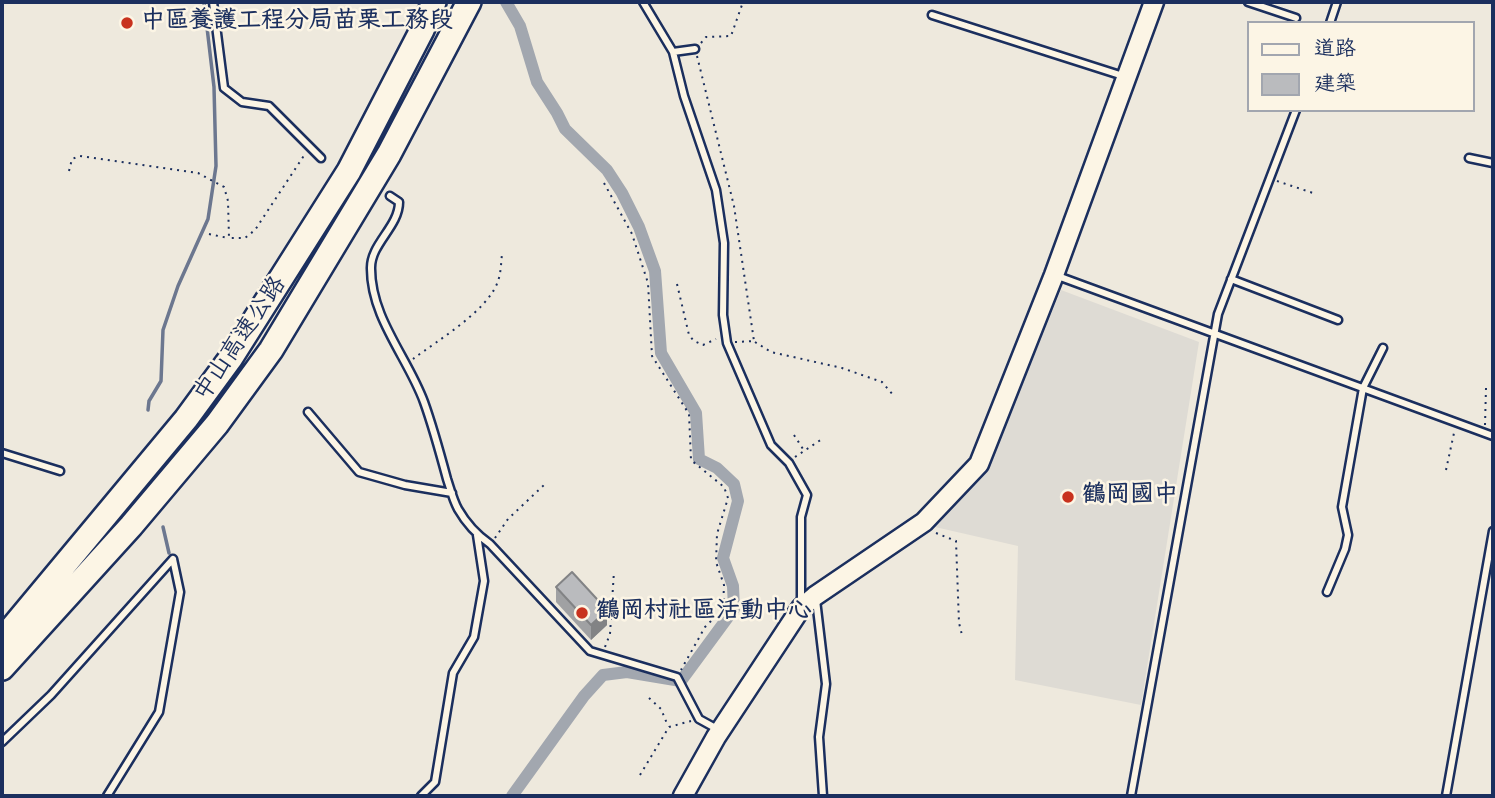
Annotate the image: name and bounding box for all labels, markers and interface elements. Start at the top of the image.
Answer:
place label: 中區養護工程分局苗栗工務段 [141,9,453,37]
marker: 中區養護工程分局苗栗工務段 [119,15,135,31]
legend [1246,21,1474,112]
text: 道路 [1314,33,1356,66]
text: 建築 [1314,68,1356,101]
street label: 中山高速公路 [190,272,294,408]
place label: 鶴岡國中 [1082,483,1178,511]
marker: 鶴岡國中 [1060,489,1076,505]
place label: 鶴岡村社區活動中心 [596,599,812,627]
marker: 鶴岡村社區活動中心 [574,605,590,621]

